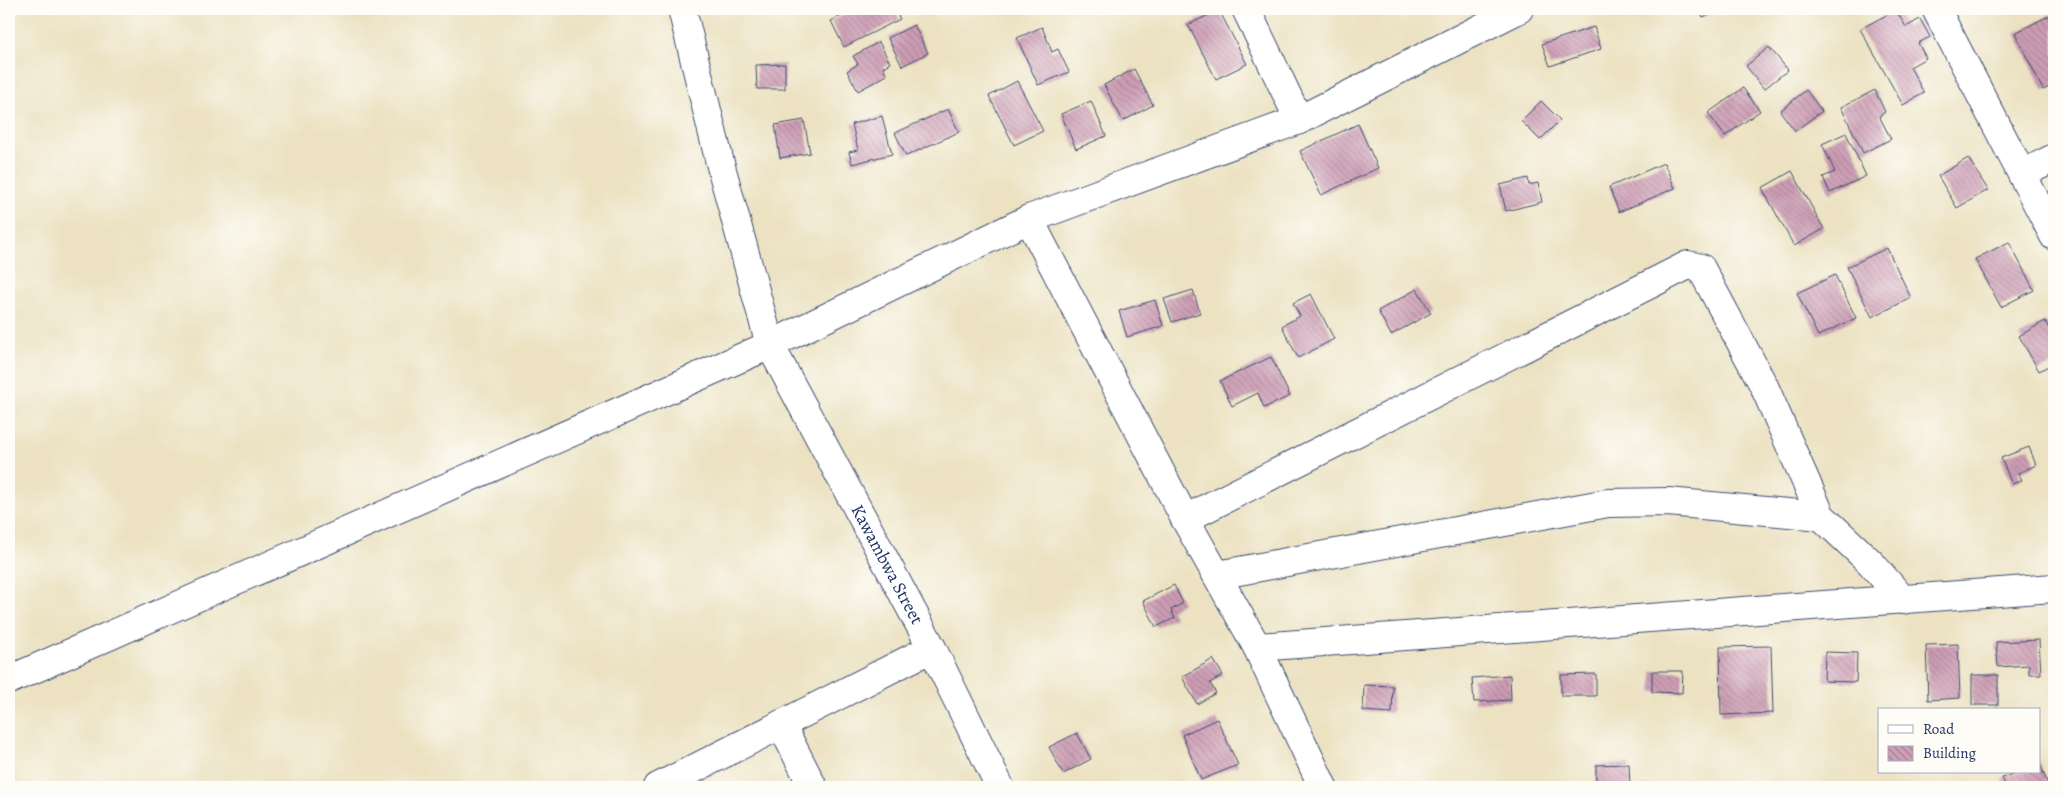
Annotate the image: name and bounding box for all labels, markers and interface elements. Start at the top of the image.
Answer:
street label: Kawambwa Street [845,500,929,628]
legend [1878,708,2040,774]
text: Road [1923,719,1955,739]
text: Building [1923,743,1976,763]

